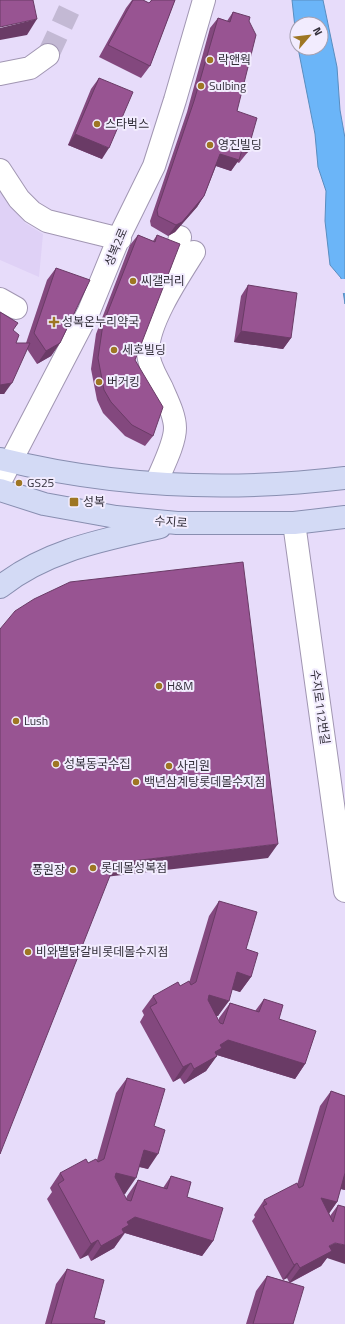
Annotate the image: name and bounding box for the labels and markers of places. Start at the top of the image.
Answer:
place label: 락앤웍 [218,50,251,69]
marker: 락앤웍 [205,55,215,65]
place label: Sulbing [209,76,246,95]
marker: Sulbing [196,81,206,91]
place label: 스타벅스 [105,114,149,133]
marker: 스타벅스 [92,119,102,129]
place label: 영진빌딩 [218,135,262,154]
marker: 영진빌딩 [205,140,215,150]
place label: 씨갤러리 [141,271,185,290]
marker: 씨갤러리 [128,276,138,286]
place label: 성복온누리약국 [62,312,139,331]
marker: 성복온누리약국 [49,317,59,327]
place label: 세호빌딩 [122,340,166,359]
marker: 세호빌딩 [109,345,119,355]
place label: 버거킹 [107,372,140,391]
marker: 버거킹 [94,377,104,387]
place label: GS25 [27,473,55,492]
marker: GS25 [14,478,24,488]
place label: 성복 [83,492,105,511]
marker: 성복 [68,496,80,508]
place label: H&M [167,676,193,695]
marker: H&M [154,681,164,691]
place label: Lush [24,711,48,730]
marker: Lush [11,716,21,726]
place label: 성복동국수집 [64,754,130,773]
place label: 사리원 [177,756,210,775]
marker: 성복동국수집 [51,759,61,769]
marker: 사리원 [164,761,174,771]
place label: 백년삼계탕롯데몰수지점 [144,772,265,791]
marker: 백년삼계탕롯데몰수지점 [131,777,141,787]
place label: 롯데몰성복점 [101,858,167,877]
place label: 풍원장 [32,860,65,879]
marker: 롯데몰성복점 [88,863,98,873]
marker: 풍원장 [68,865,78,875]
place label: 비와별닭갈비롯데몰수지점 [36,942,168,961]
marker: 비와별닭갈비롯데몰수지점 [23,947,33,957]

